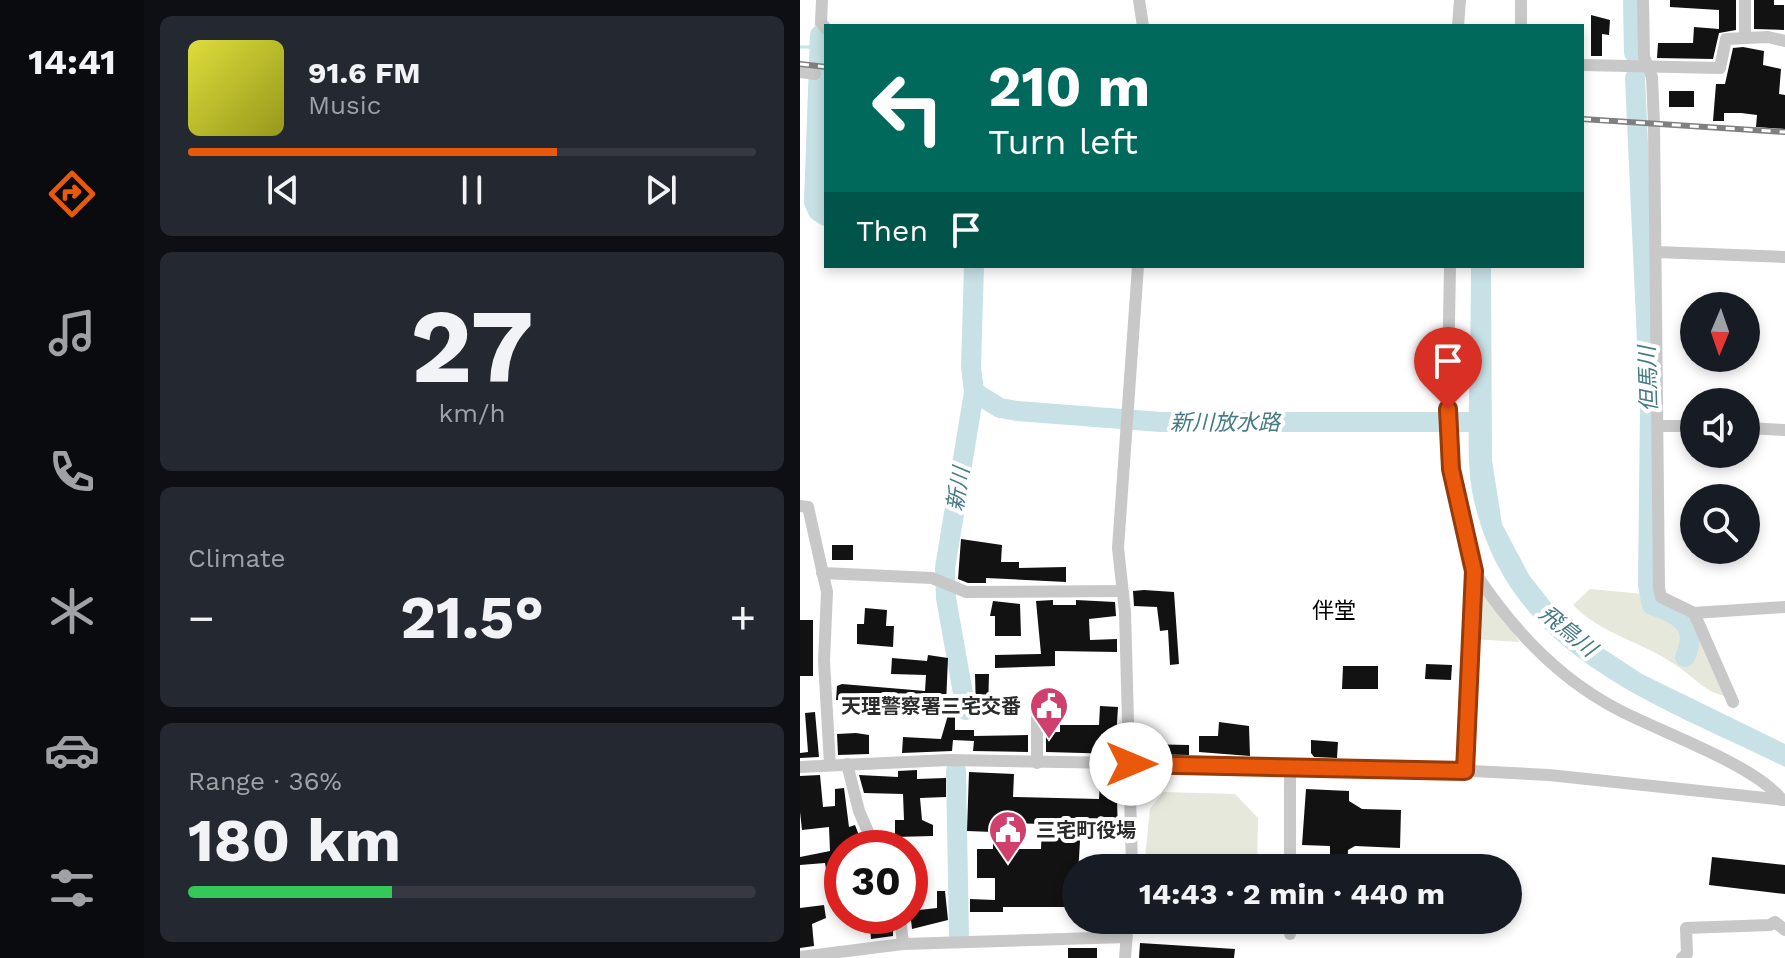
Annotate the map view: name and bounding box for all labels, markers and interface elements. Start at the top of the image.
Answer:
text: 14:41 [28,41,116,83]
text: 210 m [988,54,1150,120]
text: 91.6 FM [308,55,421,90]
icon: left [856,56,960,160]
text: Music [308,90,381,120]
text: Turn left [988,121,1138,163]
icon: directions [44,166,100,222]
icon: previous [261,168,305,212]
icon: pause [450,168,494,212]
icon: next [639,168,683,212]
icon: arrive [944,208,988,252]
text: Then [856,213,928,248]
text: 27 [410,285,534,407]
north arrow [1680,292,1760,372]
map controls [1680,292,1760,564]
icon: music [44,305,100,361]
pin [1414,327,1482,409]
icon: arrive [1426,339,1470,383]
water label: 但馬川 [1634,344,1662,412]
button: sound [1680,388,1760,468]
text: km/h [439,398,505,428]
water label: 新川放水路 [1170,410,1282,435]
icon: phone [44,444,100,500]
water label: 新川 [942,463,974,513]
button: search [1680,484,1760,564]
text: Climate [188,543,286,573]
text: 21.5° [400,582,544,653]
icon: climate [44,583,100,639]
text: − [188,592,215,644]
text: + [729,592,756,644]
district label: 伴堂 [1312,598,1356,623]
water label: 飛鳥川 [1534,601,1603,663]
public building icon: 天理警察署三宅交番 [1028,685,1070,740]
place label: 天理警察署三宅交番 [841,694,1021,718]
icon: car [44,722,100,778]
position arrow [1089,722,1173,806]
text: Range · 36% [188,766,342,796]
text: 180 km [188,805,401,876]
public building icon: 三宅町役場 [987,809,1029,864]
place label: 三宅町役場 [1036,818,1136,842]
speed limit sign: 30 [824,830,928,934]
icon: filters [44,860,100,916]
text: 14:43 · 2 min · 440 m [1139,876,1445,911]

